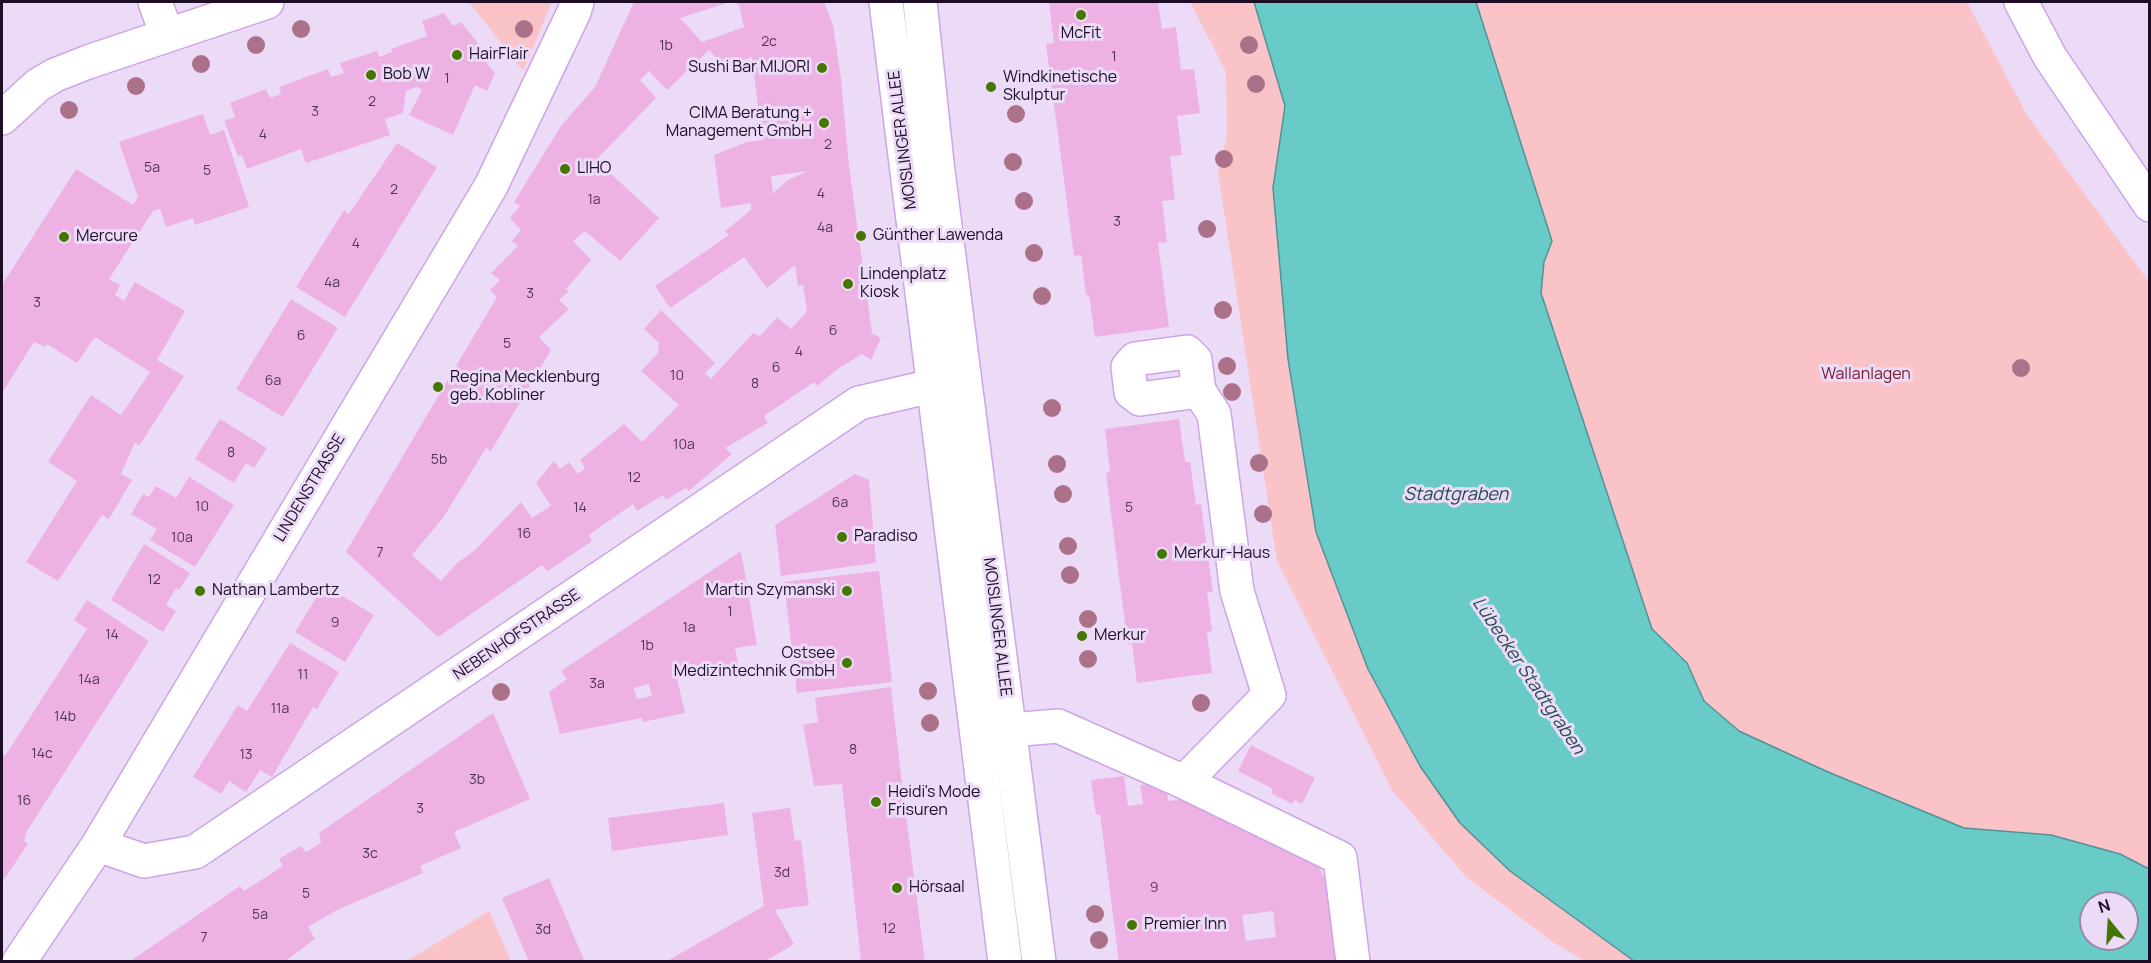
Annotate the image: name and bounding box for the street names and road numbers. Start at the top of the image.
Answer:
street label: MOISLINGER ALLEE [885,69,921,211]
street label: LINDENSTRASSE [270,431,350,545]
street label: MOISLINGER ALLEE [979,556,1015,698]
street label: NEBENHOFSTRASSE [450,585,584,685]

